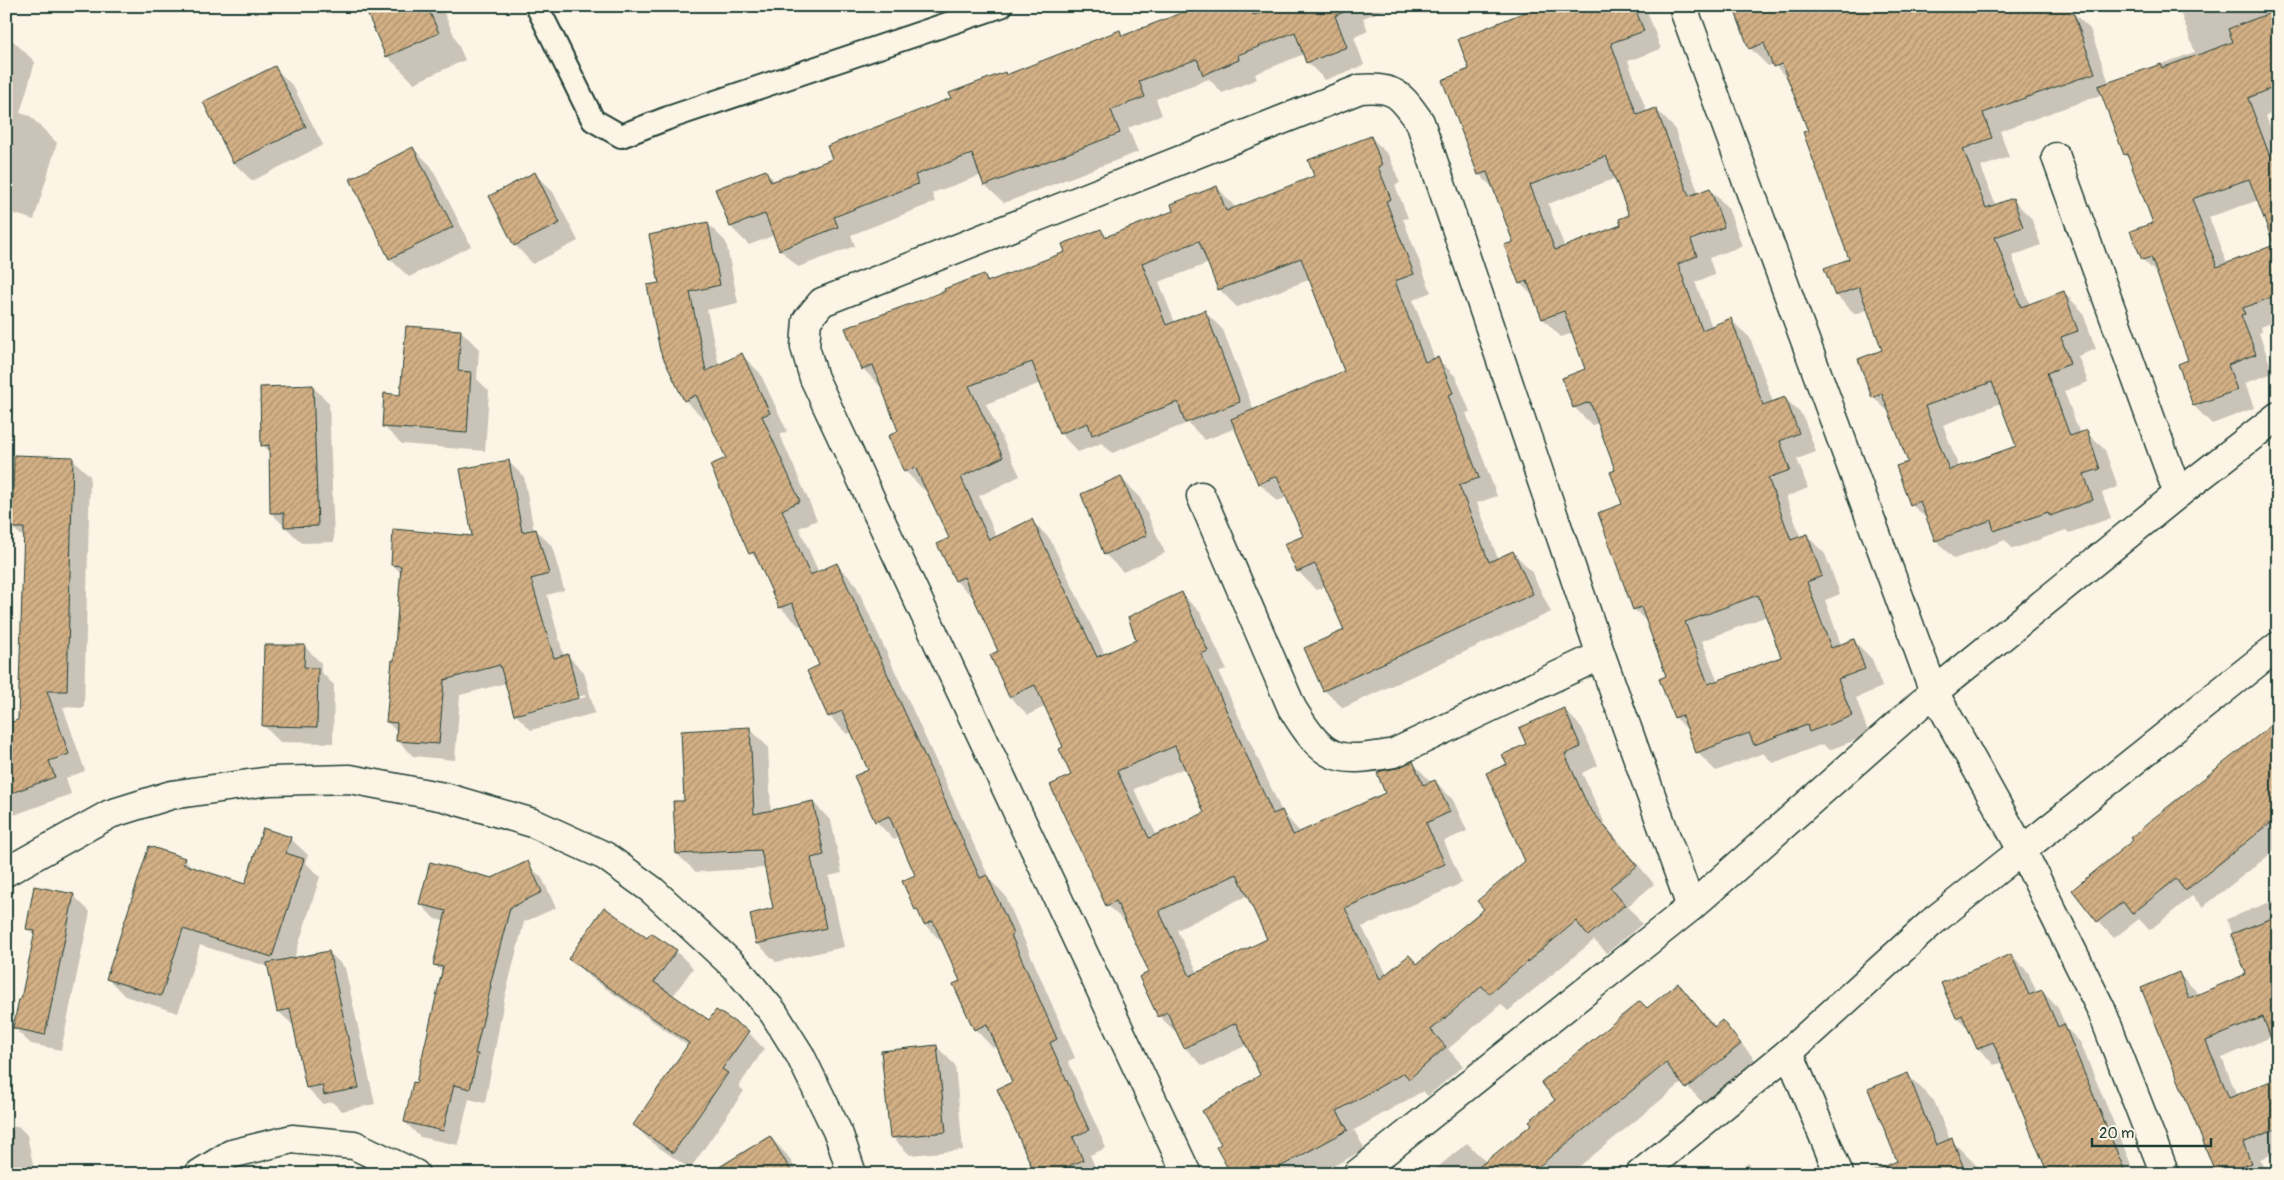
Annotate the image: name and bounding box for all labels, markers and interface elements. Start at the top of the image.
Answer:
scale bar [2092,1115,2210,1147]
text: 20 m [2099,1124,2134,1143]

